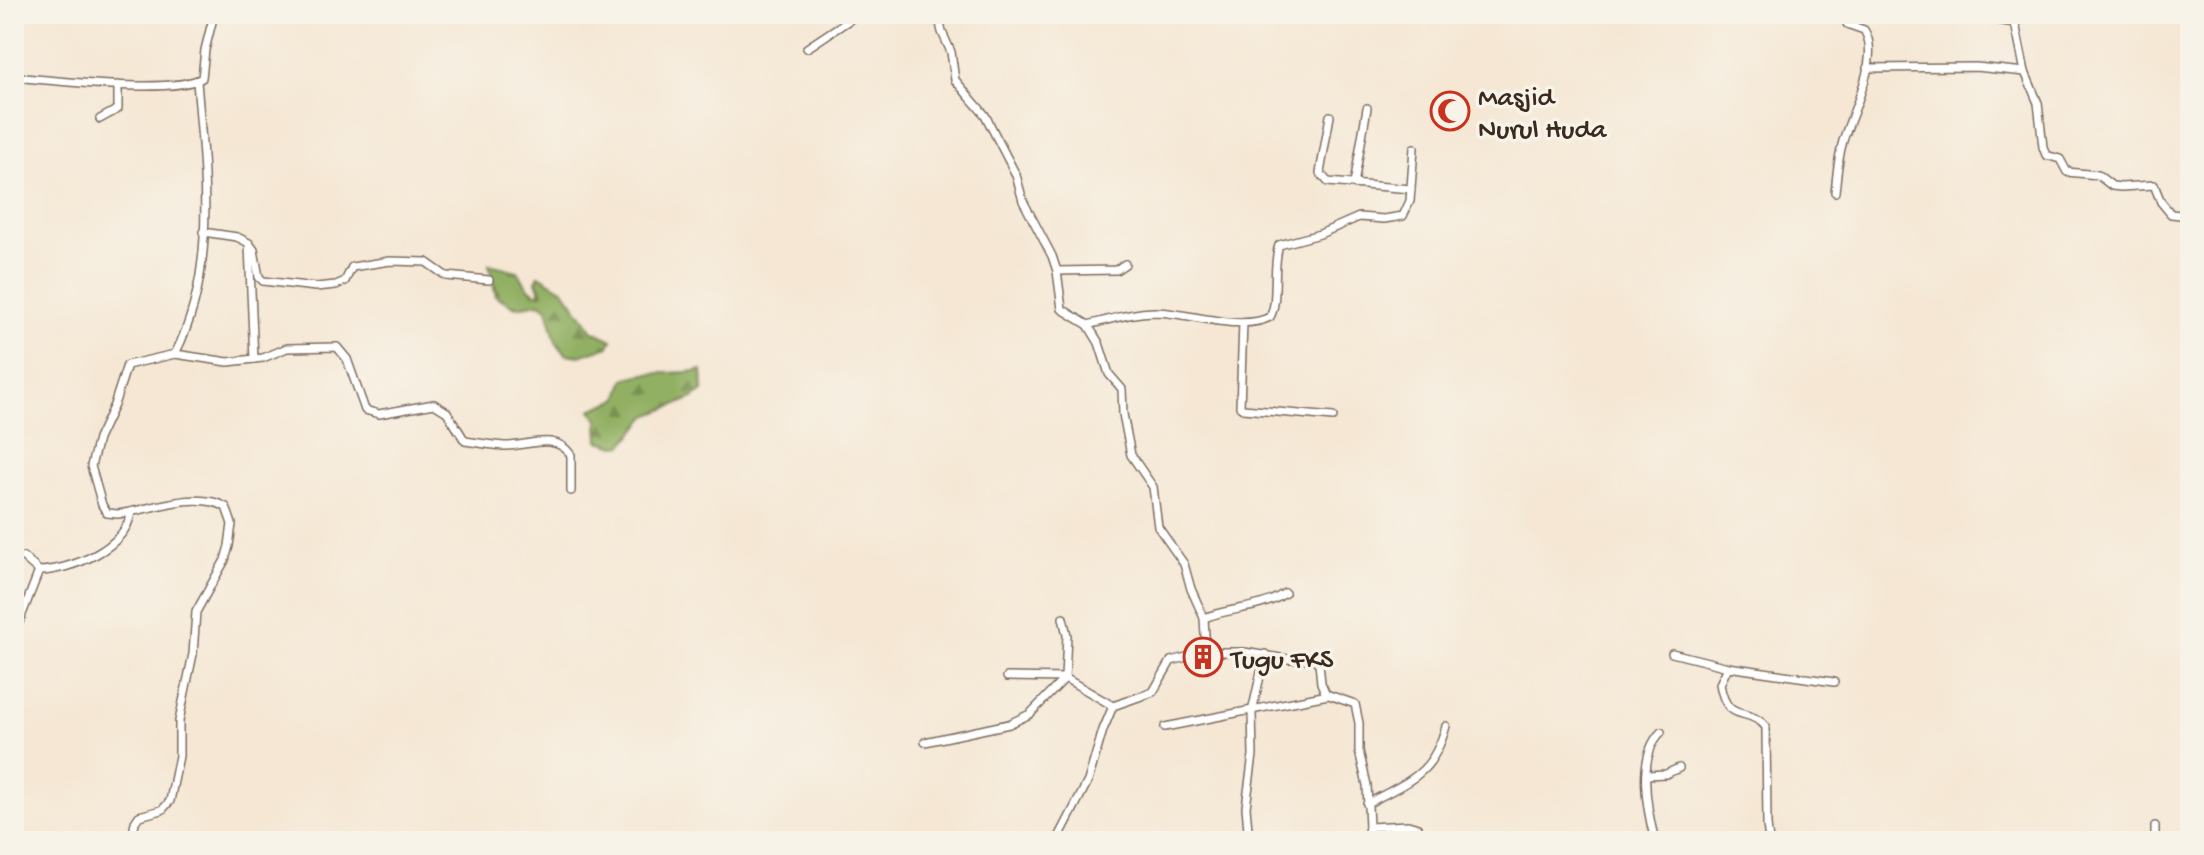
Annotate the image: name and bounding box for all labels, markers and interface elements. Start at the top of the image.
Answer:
place label: Masjid Nurul Huda [1478,83,1608,148]
mosque icon: Masjid Nurul Huda [1429,90,1471,132]
building icon: Tugu FKS [1182,636,1224,678]
place label: Tugu FKS [1229,645,1333,678]

